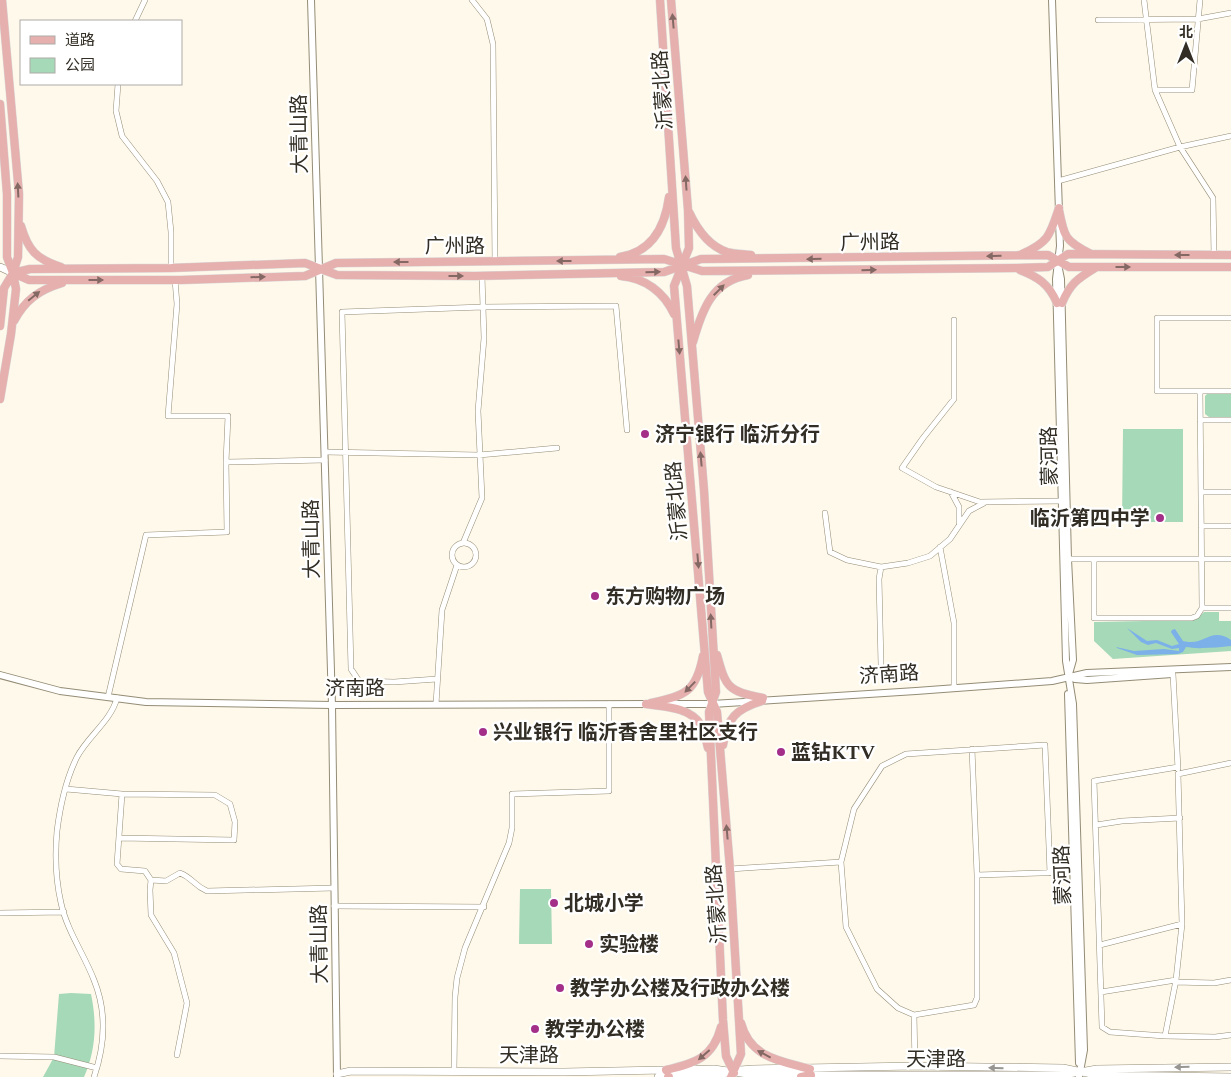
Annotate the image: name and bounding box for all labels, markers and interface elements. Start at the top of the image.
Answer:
one-way arrow [669,13,677,29]
legend [20,20,182,85]
north arrow [1161,20,1211,70]
text: 北 [1179,22,1193,43]
text: 道路 [65,29,95,52]
street label: 沂蒙北路 [645,49,681,131]
text: 公园 [65,54,95,77]
street label: 大青山路 [284,94,316,174]
one-way arrow [681,175,689,191]
one-way arrow [14,182,22,198]
street label: 广州路 [840,227,900,259]
street label: 广州路 [425,232,485,262]
one-way arrow [1174,251,1190,259]
one-way arrow [985,252,1001,260]
one-way arrow [805,255,821,263]
one-way arrow [556,257,572,265]
one-way arrow [393,258,409,266]
one-way arrow [1115,263,1131,271]
one-way arrow [862,266,878,274]
one-way arrow [645,268,661,276]
one-way arrow [448,272,464,280]
one-way arrow [250,273,266,281]
one-way arrow [88,276,104,284]
one-way arrow [712,284,724,296]
one-way arrow [28,291,41,302]
one-way arrow [675,340,683,356]
place label: 济宁银行 临沂分行 [655,420,820,450]
street label: 蒙河路 [1034,426,1066,486]
marker: 济宁银行 临沂分行 [639,428,651,440]
one-way arrow [697,450,705,466]
street label: 沂蒙北路 [659,460,695,542]
street label: 大青山路 [296,499,328,579]
place label: 临沂第四中学 [1030,504,1150,534]
marker: 临沂第四中学 [1154,512,1166,524]
one-way arrow [694,554,702,570]
place label: 东方购物广场 [605,582,725,612]
marker: 东方购物广场 [589,590,601,602]
one-way arrow [707,612,715,628]
street label: 济南路 [858,658,920,692]
street label: 济南路 [325,674,385,704]
one-way arrow [684,681,696,693]
place label: 兴业银行 临沂香舍里社区支行 [493,718,758,748]
marker: 兴业银行 临沂香舍里社区支行 [477,726,489,738]
place label: 蓝钻KTV [791,738,875,768]
marker: 蓝钻KTV [775,746,787,758]
one-way arrow [723,824,731,840]
street label: 蒙河路 [1047,844,1079,905]
street label: 沂蒙北路 [699,863,735,945]
place label: 北城小学 [564,889,644,919]
marker: 北城小学 [548,897,560,909]
street label: 大青山路 [304,904,336,984]
place label: 实验楼 [599,930,659,960]
marker: 实验楼 [583,938,595,950]
place label: 教学办公楼及行政办公楼 [570,974,790,1004]
marker: 教学办公楼及行政办公楼 [554,982,566,994]
place label: 教学办公楼 [545,1015,645,1045]
marker: 教学办公楼 [529,1023,541,1035]
street label: 天津路 [499,1041,559,1071]
street label: 天津路 [906,1045,966,1075]
one-way arrow [698,1049,710,1061]
one-way arrow [756,1050,771,1058]
one-way arrow [988,1063,1004,1071]
one-way arrow [1174,1064,1190,1072]

